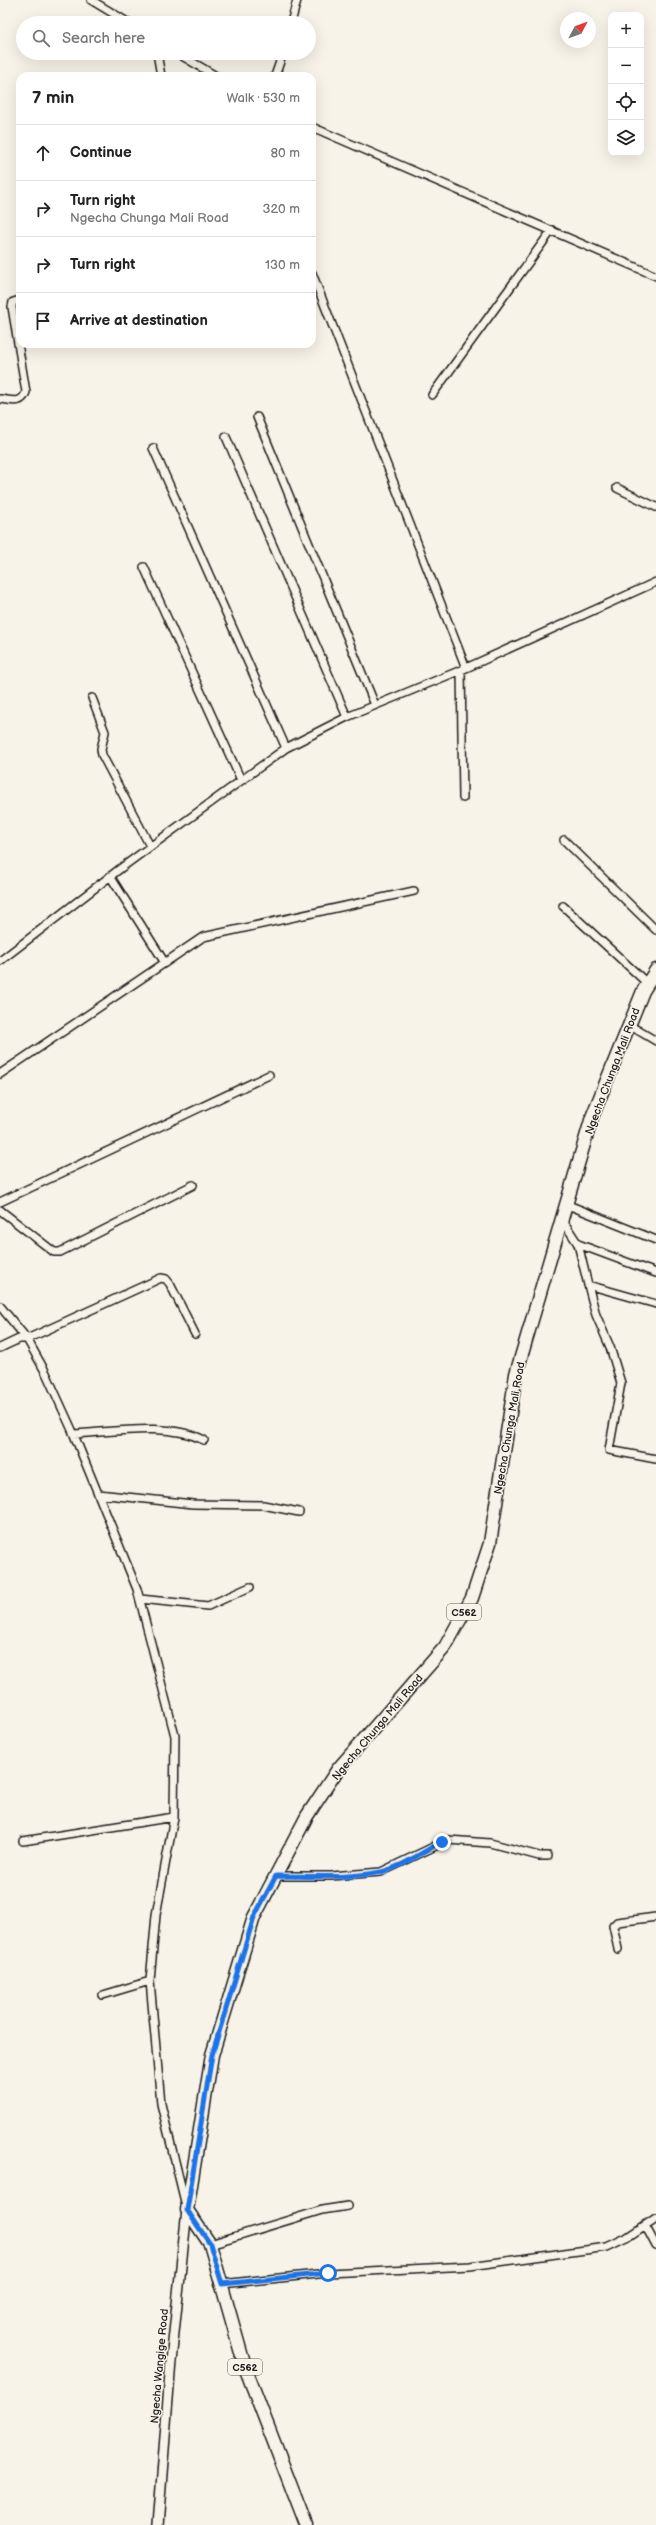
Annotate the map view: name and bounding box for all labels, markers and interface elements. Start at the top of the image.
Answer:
north arrow [560,12,596,48]
map controls [608,12,644,156]
button: + [608,12,644,48]
search box [16,16,316,60]
icon: search [30,27,52,49]
text: Search here [62,29,145,48]
button: − [608,48,644,84]
button: locate [608,84,644,120]
text: 7 min [32,88,74,108]
text: Walk · 530 m [226,90,300,106]
button: layers [608,120,644,156]
icon: ahead [32,142,54,164]
text: Continue [70,143,132,162]
text: 80 m [271,145,300,161]
text: Turn right [70,191,135,210]
icon: right [32,198,54,220]
text: 320 m [262,201,300,217]
text: Ngecha Chunga Mali Road [70,210,229,226]
icon: right [32,254,54,276]
text: Turn right [70,255,135,274]
text: 130 m [265,257,300,273]
icon: arrive [32,310,54,332]
text: Arrive at destination [70,311,208,330]
street label: Ngecha Chunga Mali Road [582,1006,643,1136]
street label: Ngecha Chunga Mali Road [491,1361,528,1495]
road number: C562 [447,1604,481,1620]
street label: Ngecha Chunga Mali Road [329,1672,426,1783]
route end [433,1833,451,1851]
route start [319,2264,337,2282]
street label: Ngecha Wangige Road [148,2308,171,2424]
road number: C562 [228,2359,262,2375]

